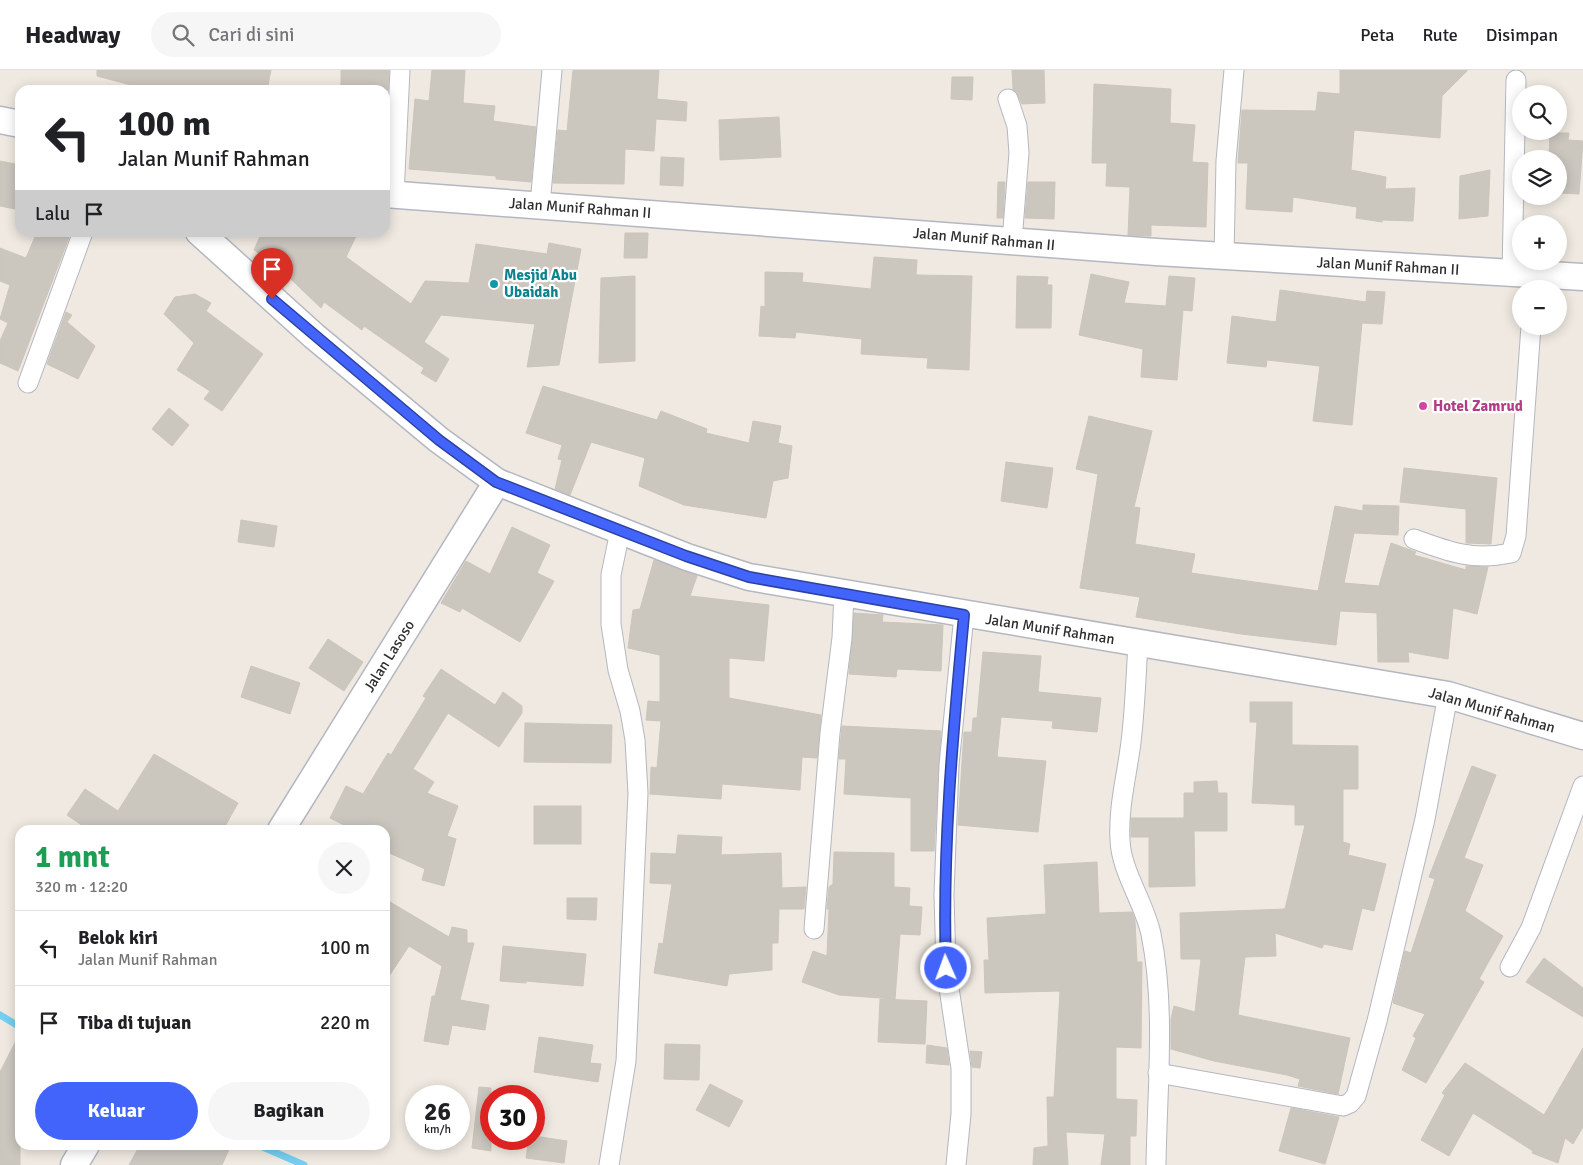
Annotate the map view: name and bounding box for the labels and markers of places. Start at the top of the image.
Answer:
pin [251,248,293,299]
place label: Mesjid Abu Ubaidah [504,266,577,301]
marker: Mesjid Abu Ubaidah [488,278,500,290]
place label: Hotel Zamrud [1433,397,1523,415]
marker: Hotel Zamrud [1417,400,1429,412]

